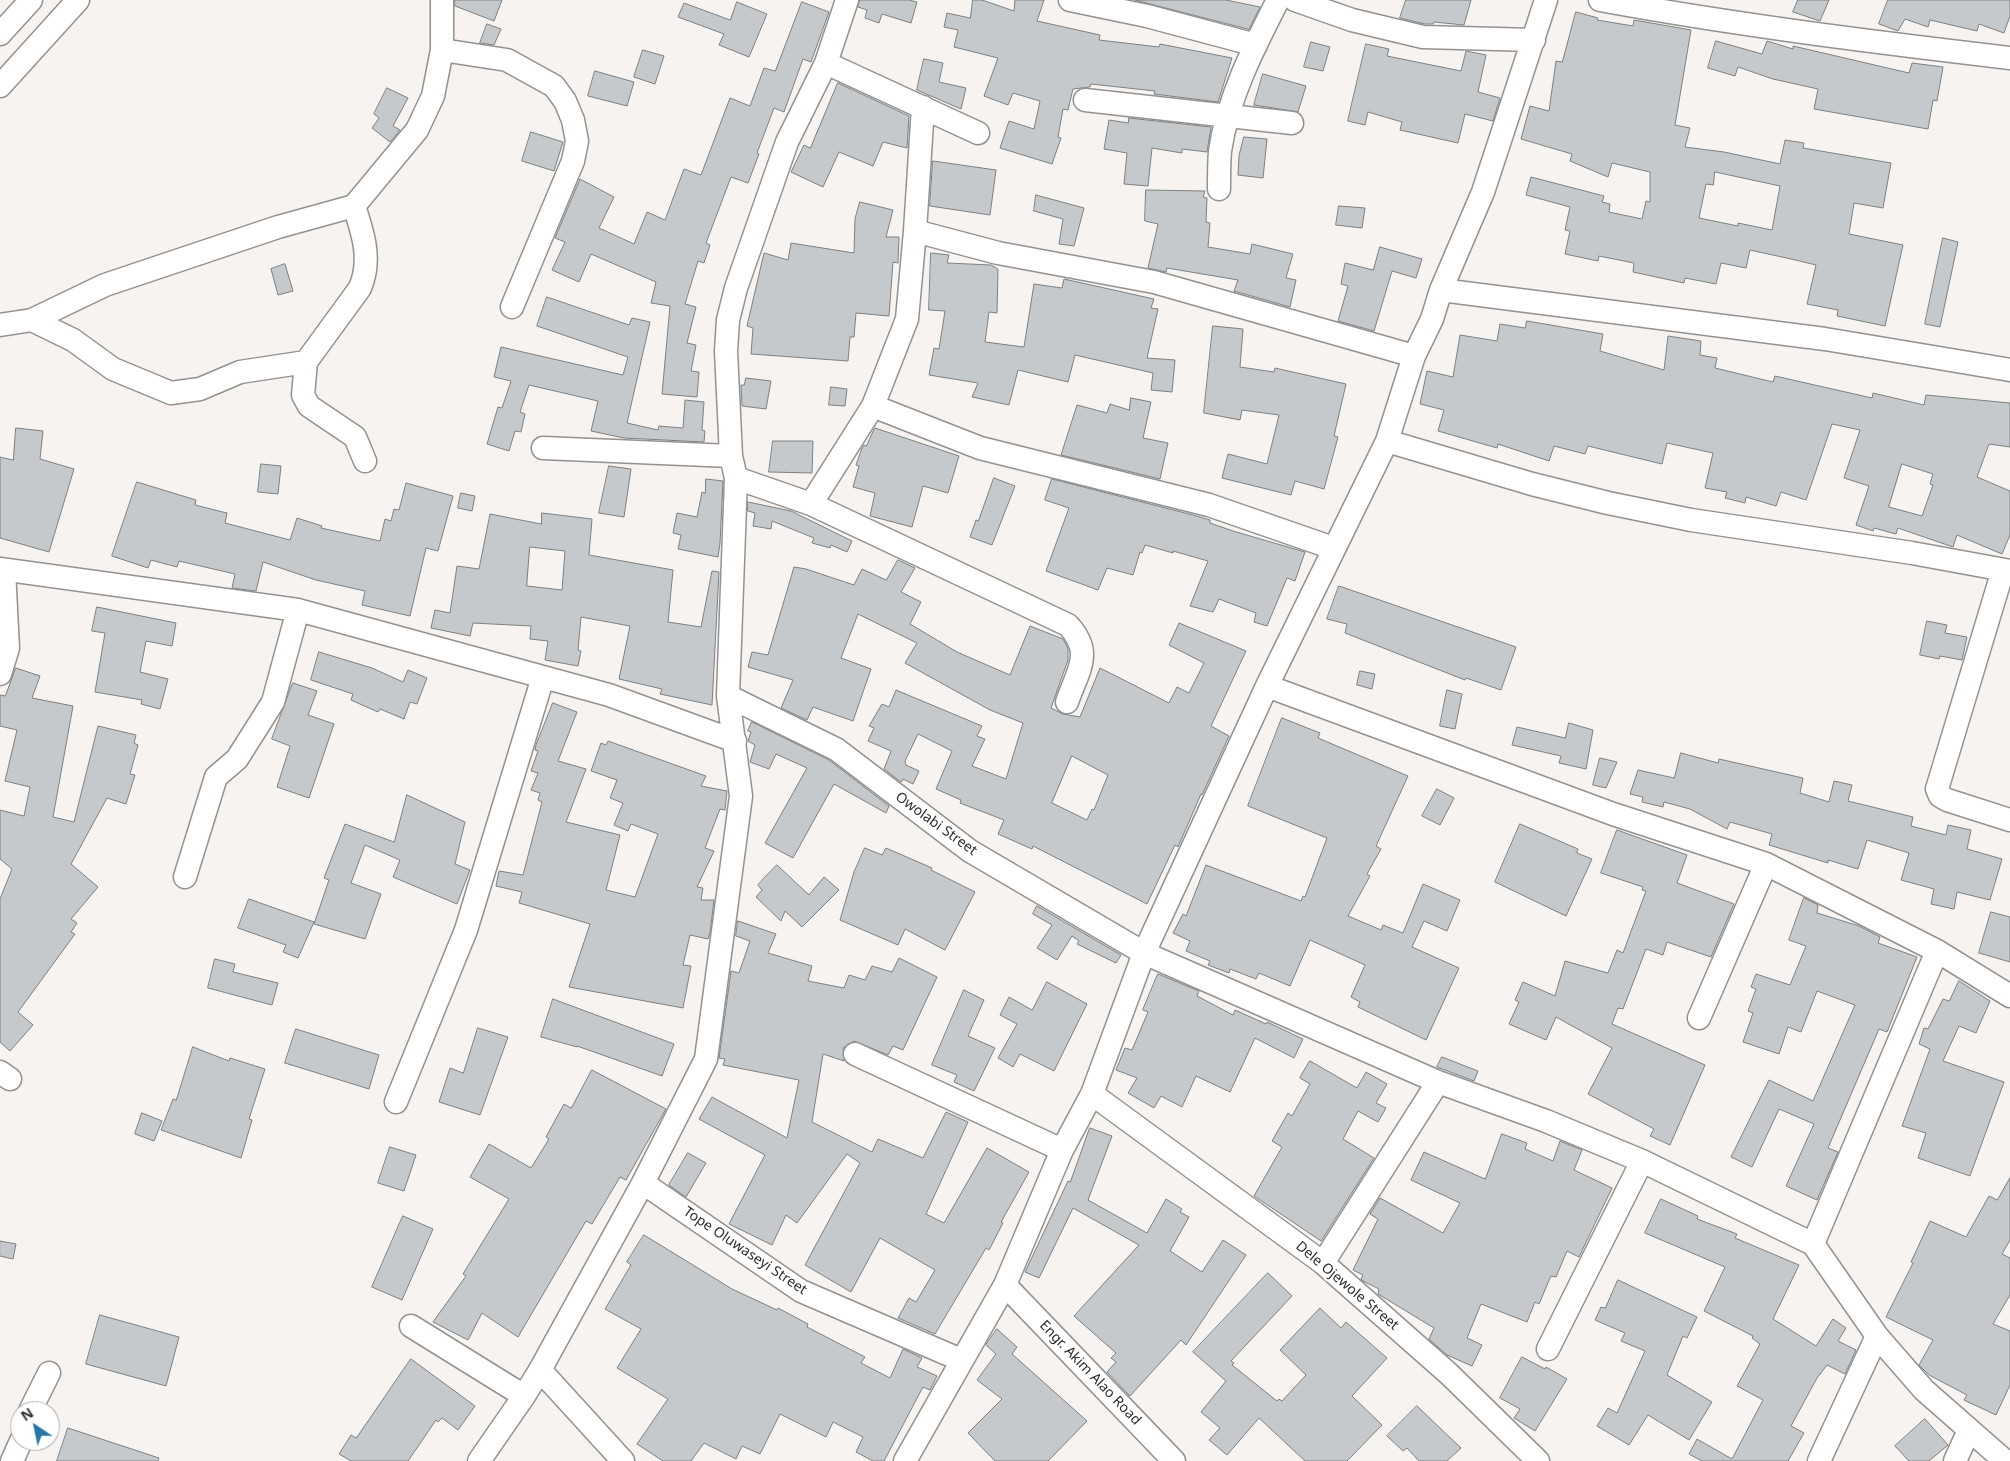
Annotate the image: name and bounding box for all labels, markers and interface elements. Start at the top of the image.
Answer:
street label: Owolabi Street [892,789,980,859]
street label: Tope Oluwaseyi Street [680,1203,810,1299]
street label: Dele Ojewole Street [1292,1238,1402,1334]
street label: Engr. Akim Alao Road [1036,1317,1144,1429]
north arrow [10,1401,60,1451]
text: N [17,1403,37,1425]

